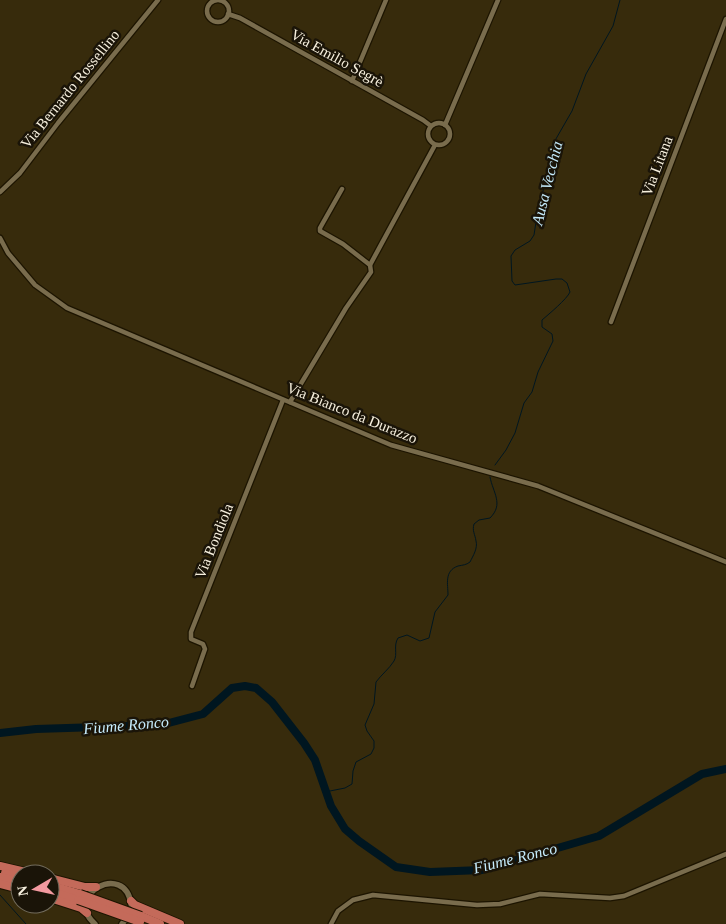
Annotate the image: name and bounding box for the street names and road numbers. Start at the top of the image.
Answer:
street label: Via Emilio Segrè [288,26,386,90]
street label: Via Bernardo Rossellino [17,27,123,151]
street label: Via Litana [638,133,676,198]
street label: Via Bianco da Durazzo [284,379,420,447]
street label: Via Bondiola [192,501,236,581]

